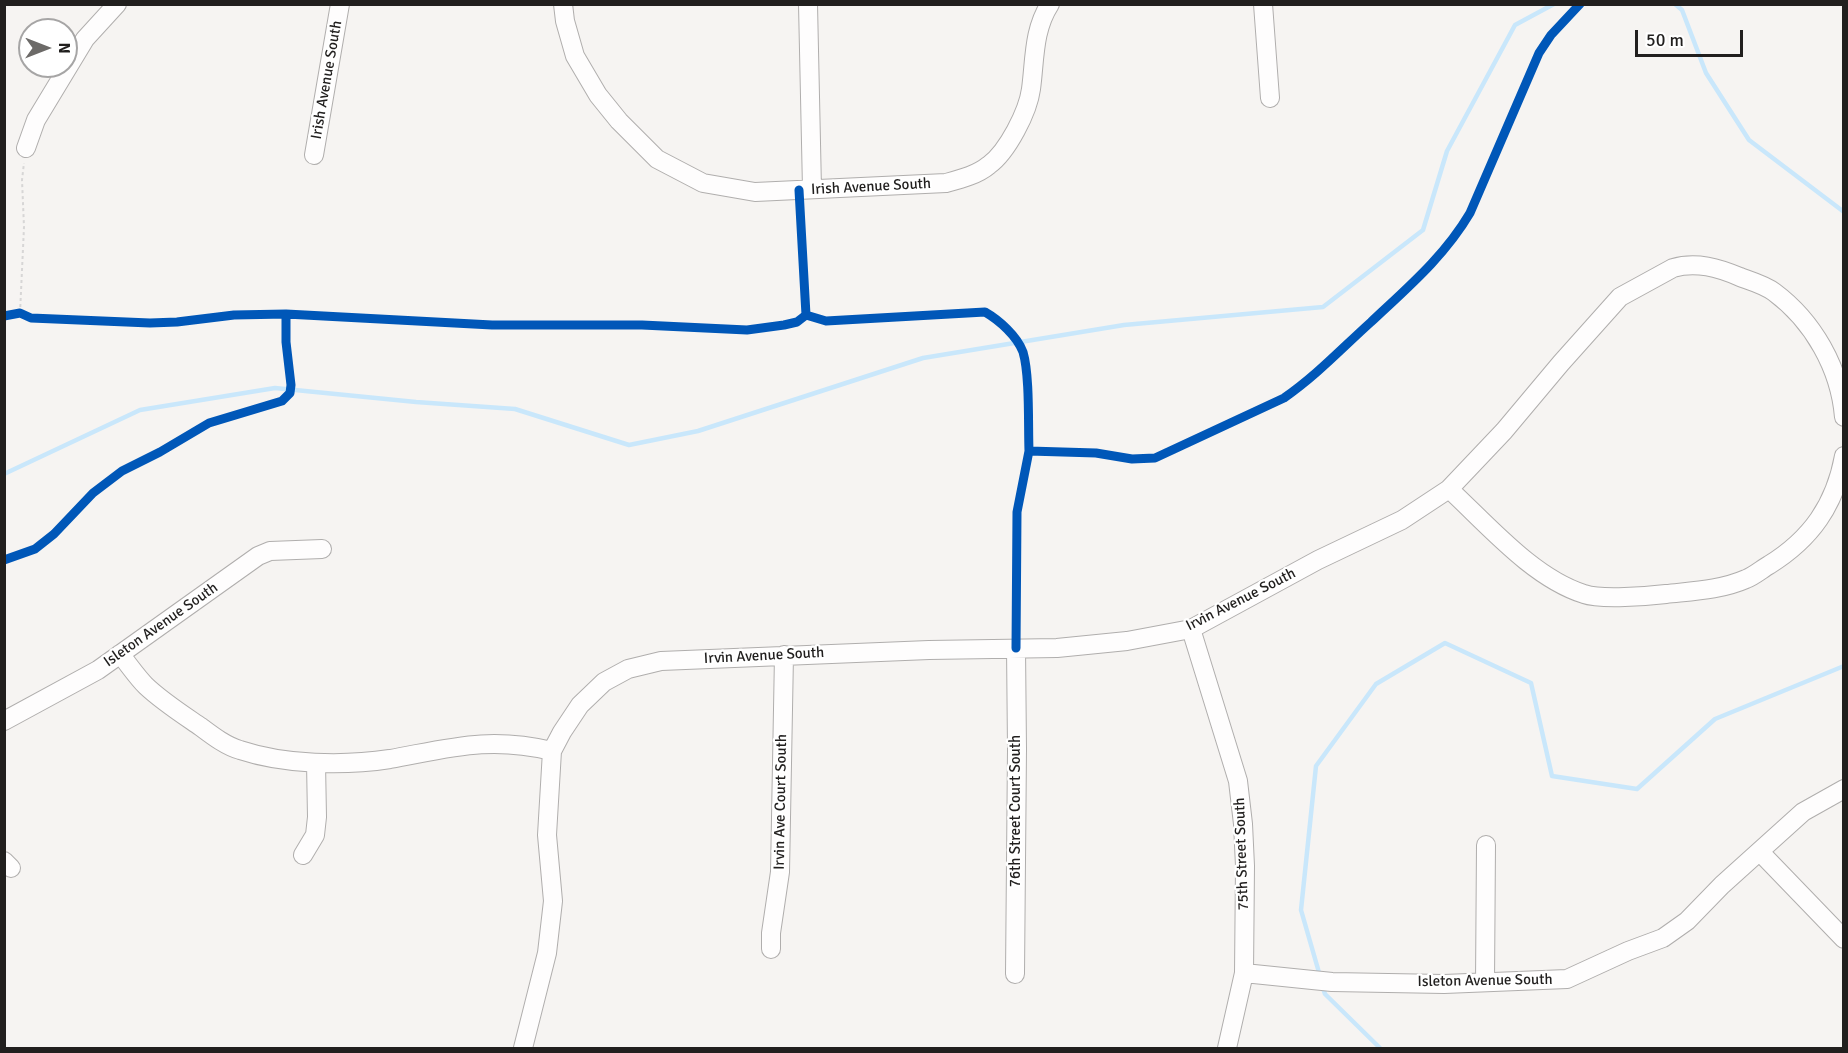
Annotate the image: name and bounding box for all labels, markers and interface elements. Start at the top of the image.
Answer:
north arrow [18,18,78,78]
scale bar [1638,18,1746,56]
street label: Irish Avenue South [308,19,346,141]
text: 50 m [1646,29,1684,51]
text: N [54,42,74,54]
street label: Irish Avenue South [810,175,932,199]
street label: Irvin Avenue South [1183,565,1299,635]
street label: Isleton Avenue South [101,579,221,671]
street label: Irvin Avenue South [703,644,825,668]
street label: Irvin Ave Court South [771,734,791,870]
street label: 76th Street Court South [1007,735,1025,887]
street label: 75th Street South [1231,797,1253,911]
street label: Isleton Avenue South [1417,971,1553,991]

